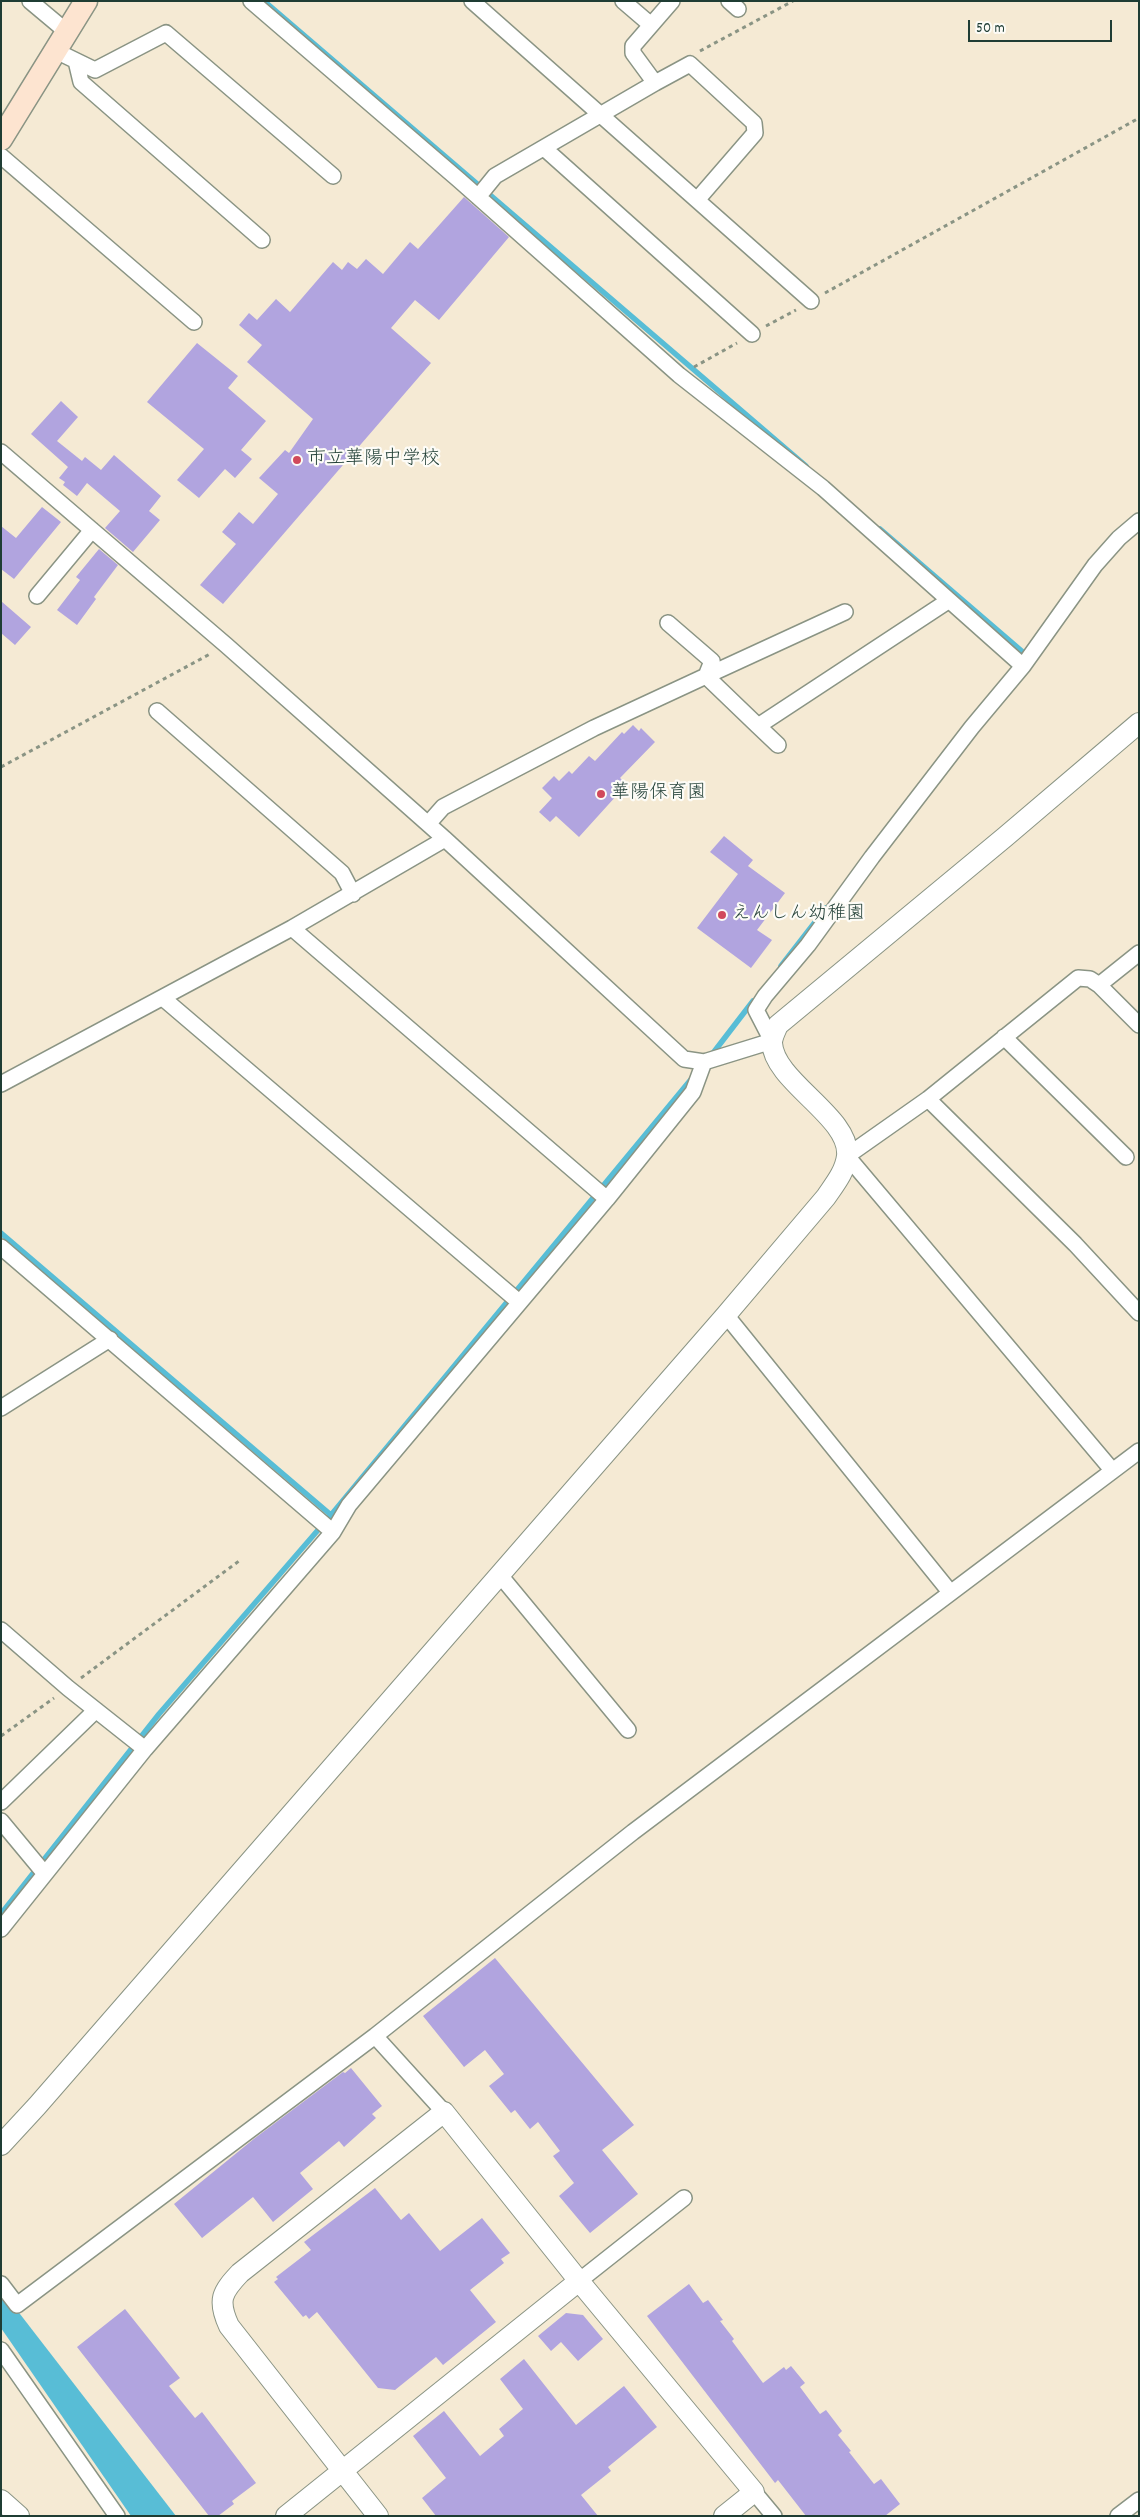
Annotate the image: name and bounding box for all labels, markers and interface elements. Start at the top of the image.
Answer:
scale bar [970,10,1114,42]
text: 50 m [976,18,1005,40]
place label: 市立華陽中学校 [307,449,440,471]
marker: 市立華陽中学校 [291,454,303,466]
place label: 華陽保育園 [611,783,706,805]
marker: 華陽保育園 [595,788,607,800]
place label: えんしん幼稚園 [732,904,865,926]
marker: えんしん幼稚園 [716,909,728,921]

